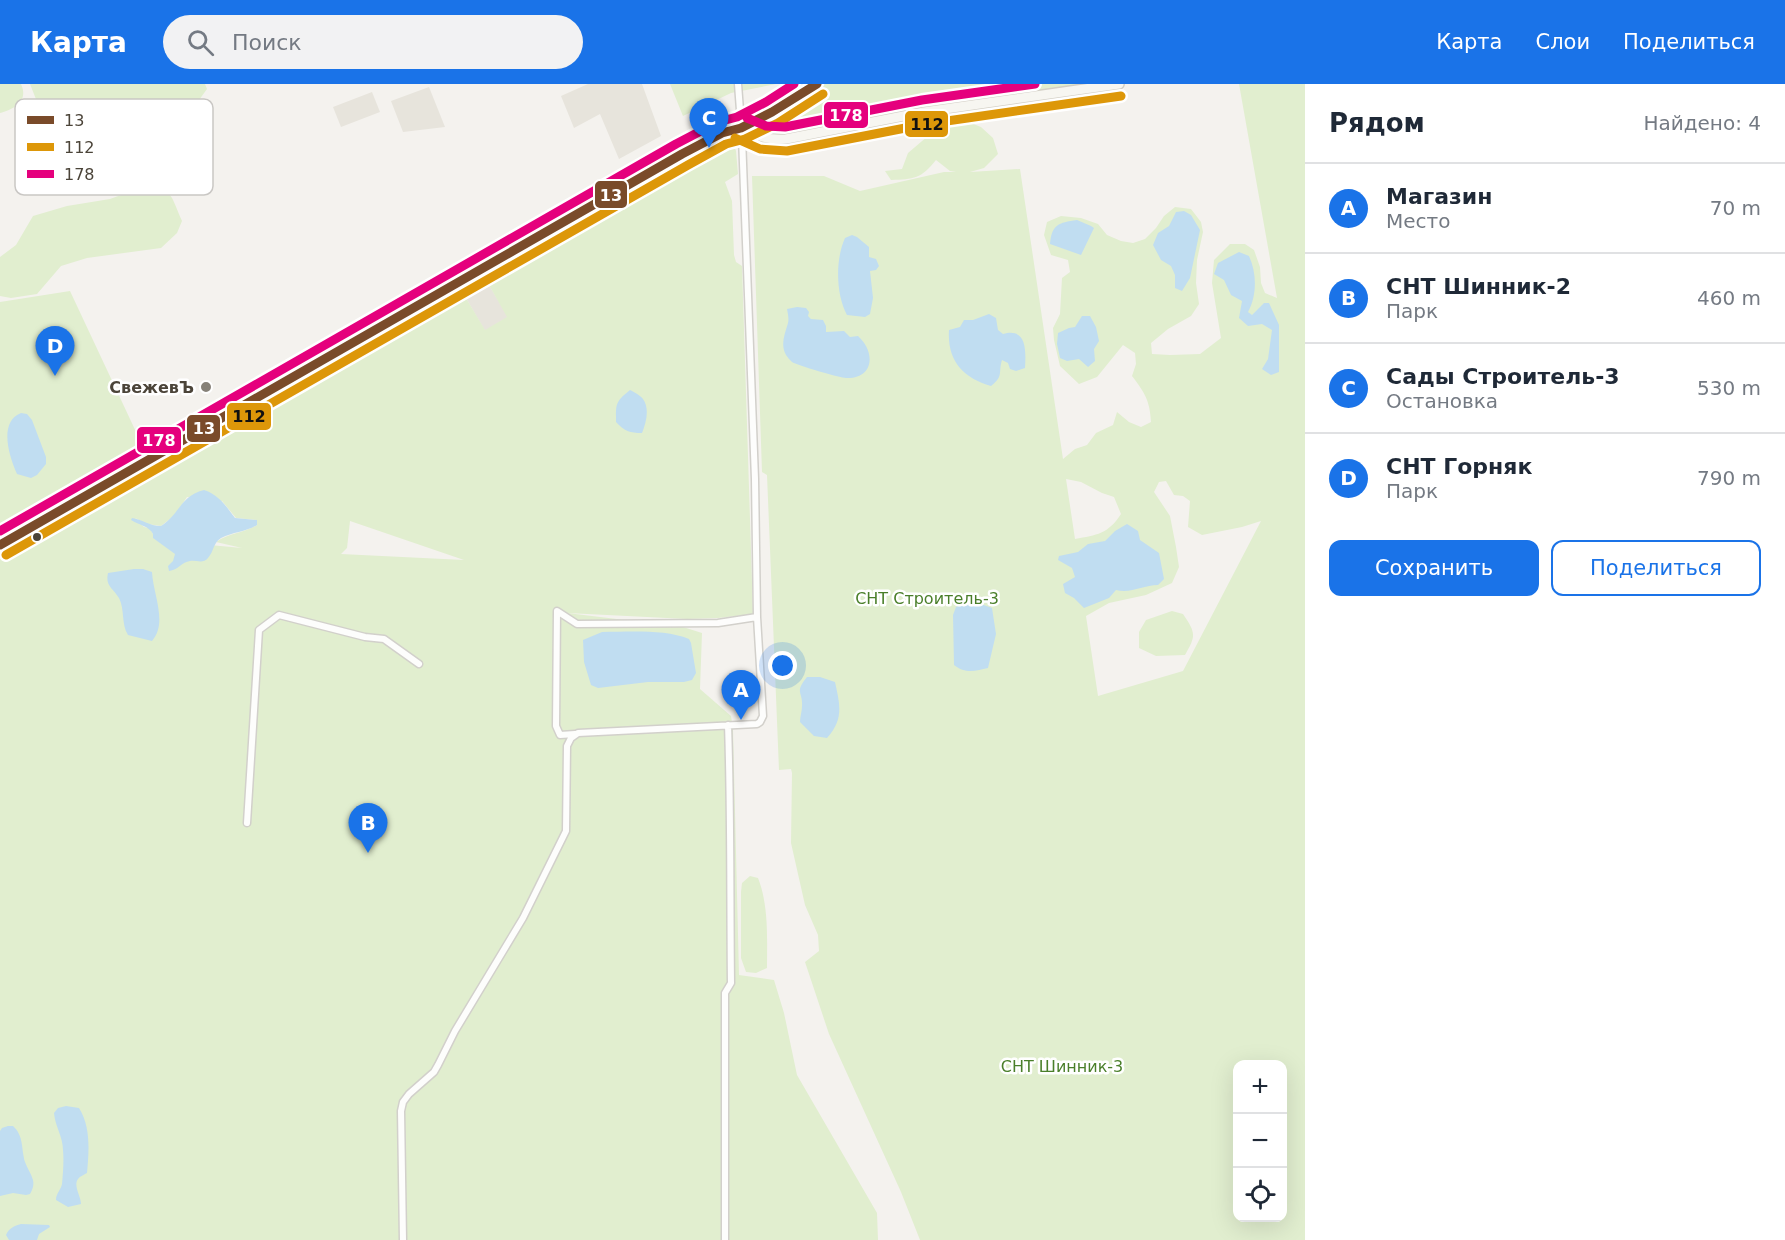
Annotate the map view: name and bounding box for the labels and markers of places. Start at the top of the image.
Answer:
pin: C [690,98,728,148]
pin: D [36,326,74,376]
place label: СвежевЪ [109,378,194,397]
marker: СвежевЪ [199,380,213,394]
unlabelled marker [31,531,43,543]
pin: A [722,670,760,720]
pin: B [348,804,388,853]

